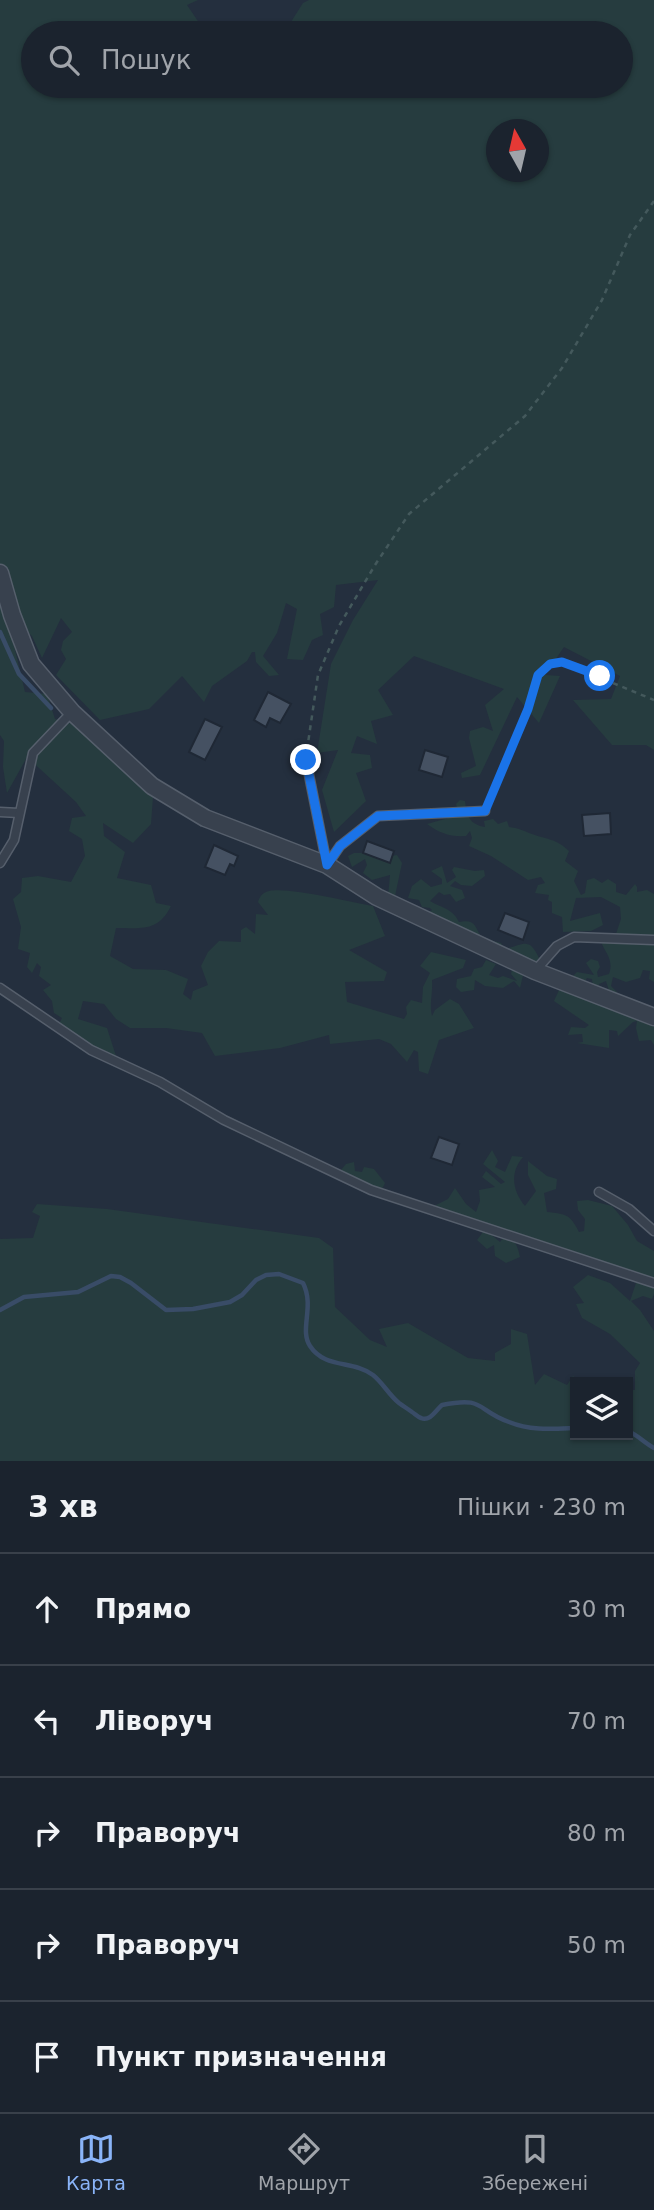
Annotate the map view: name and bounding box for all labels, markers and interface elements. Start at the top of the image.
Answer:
search box [21,21,633,98]
icon: search [45,41,83,79]
text: Пошук [101,45,191,75]
north arrow [486,119,549,182]
route start [584,660,615,691]
route end [290,744,321,775]
map controls [570,1377,633,1440]
button: layers [570,1377,633,1440]
text: 3 хв [28,1489,98,1524]
text: Пішки · 230 m [457,1494,626,1520]
icon: ahead [28,1590,66,1628]
text: Прямо [95,1594,191,1624]
text: 30 m [567,1596,626,1622]
icon: left [28,1702,66,1740]
text: Ліворуч [95,1706,213,1736]
text: 70 m [567,1708,626,1734]
icon: right [28,1814,66,1852]
text: Праворуч [95,1818,241,1848]
text: 80 m [567,1820,626,1846]
icon: right [28,1926,66,1964]
text: Праворуч [95,1930,241,1960]
text: 50 m [567,1932,626,1958]
icon: arrive [28,2038,66,2076]
text: Пункт призначення [95,2042,387,2072]
tab: Карта [66,2130,126,2194]
tab: Маршрут [258,2130,350,2194]
tab: Збережені [482,2130,588,2194]

